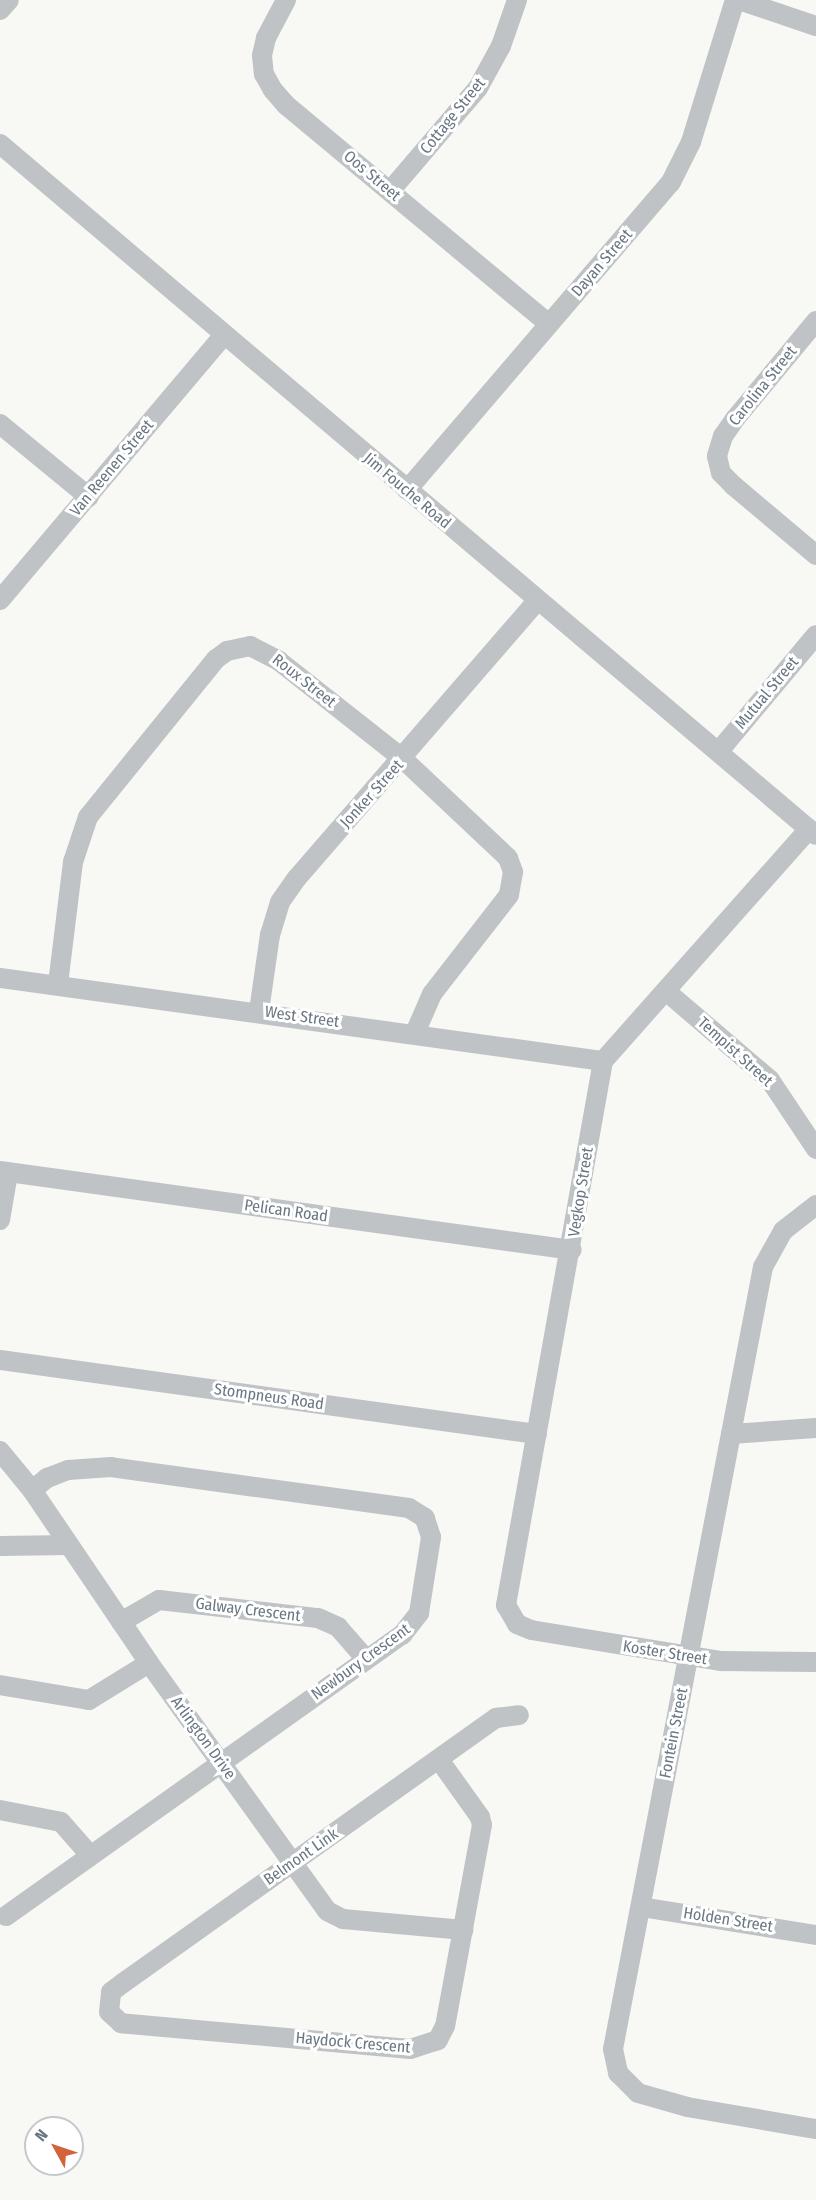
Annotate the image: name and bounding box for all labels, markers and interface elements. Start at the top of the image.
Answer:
street label: Cottage Street [416,74,490,158]
street label: Oos Street [340,147,404,205]
street label: Dayan Street [568,225,636,301]
street label: Carolina Street [725,342,801,430]
street label: Van Reenen Street [66,416,158,520]
street label: Jim Fouche Road [360,449,454,533]
street label: Roux Street [268,650,340,712]
street label: Mutual Street [731,653,803,733]
street label: Jonker Street [336,756,408,832]
street label: West Street [264,1002,340,1032]
street label: Tempist Street [693,1013,777,1091]
street label: Vegkop Street [564,1146,598,1238]
street label: Pelican Road [243,1196,329,1226]
street label: Stompneus Road [213,1380,325,1414]
street label: Galway Crescent [194,1594,302,1626]
street label: Newbury Crescent [308,1620,414,1704]
street label: Koster Street [621,1637,709,1669]
street label: Fontein Street [656,1686,692,1780]
street label: Arlington Drive [167,1693,239,1783]
street label: Belmont Link [260,1824,342,1890]
street label: Holden Street [682,1903,774,1937]
street label: Haydock Crescent [295,2028,411,2058]
north arrow [24,2116,84,2176]
text: N [31,2126,52,2145]

